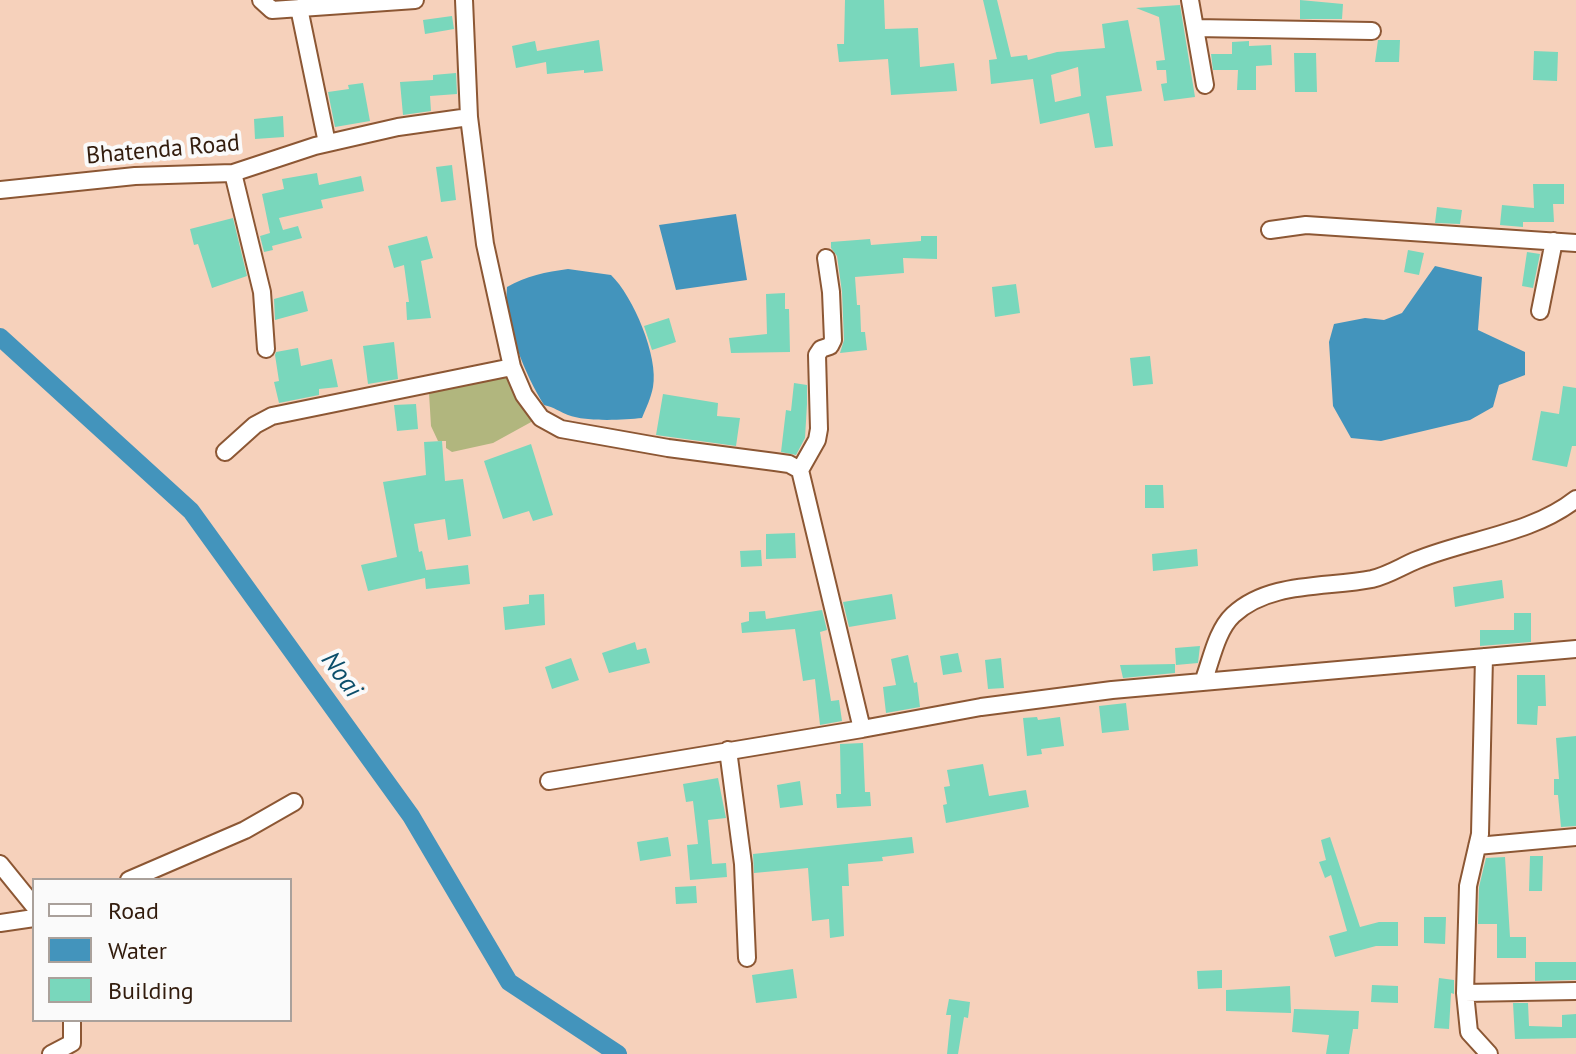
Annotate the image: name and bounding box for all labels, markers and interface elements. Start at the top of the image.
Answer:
street label: Bhatenda Road [85,129,241,171]
water label: Noai [314,646,368,704]
legend [32,878,292,1022]
text: Road [108,895,159,926]
text: Water [108,935,167,966]
text: Building [108,975,194,1006]

